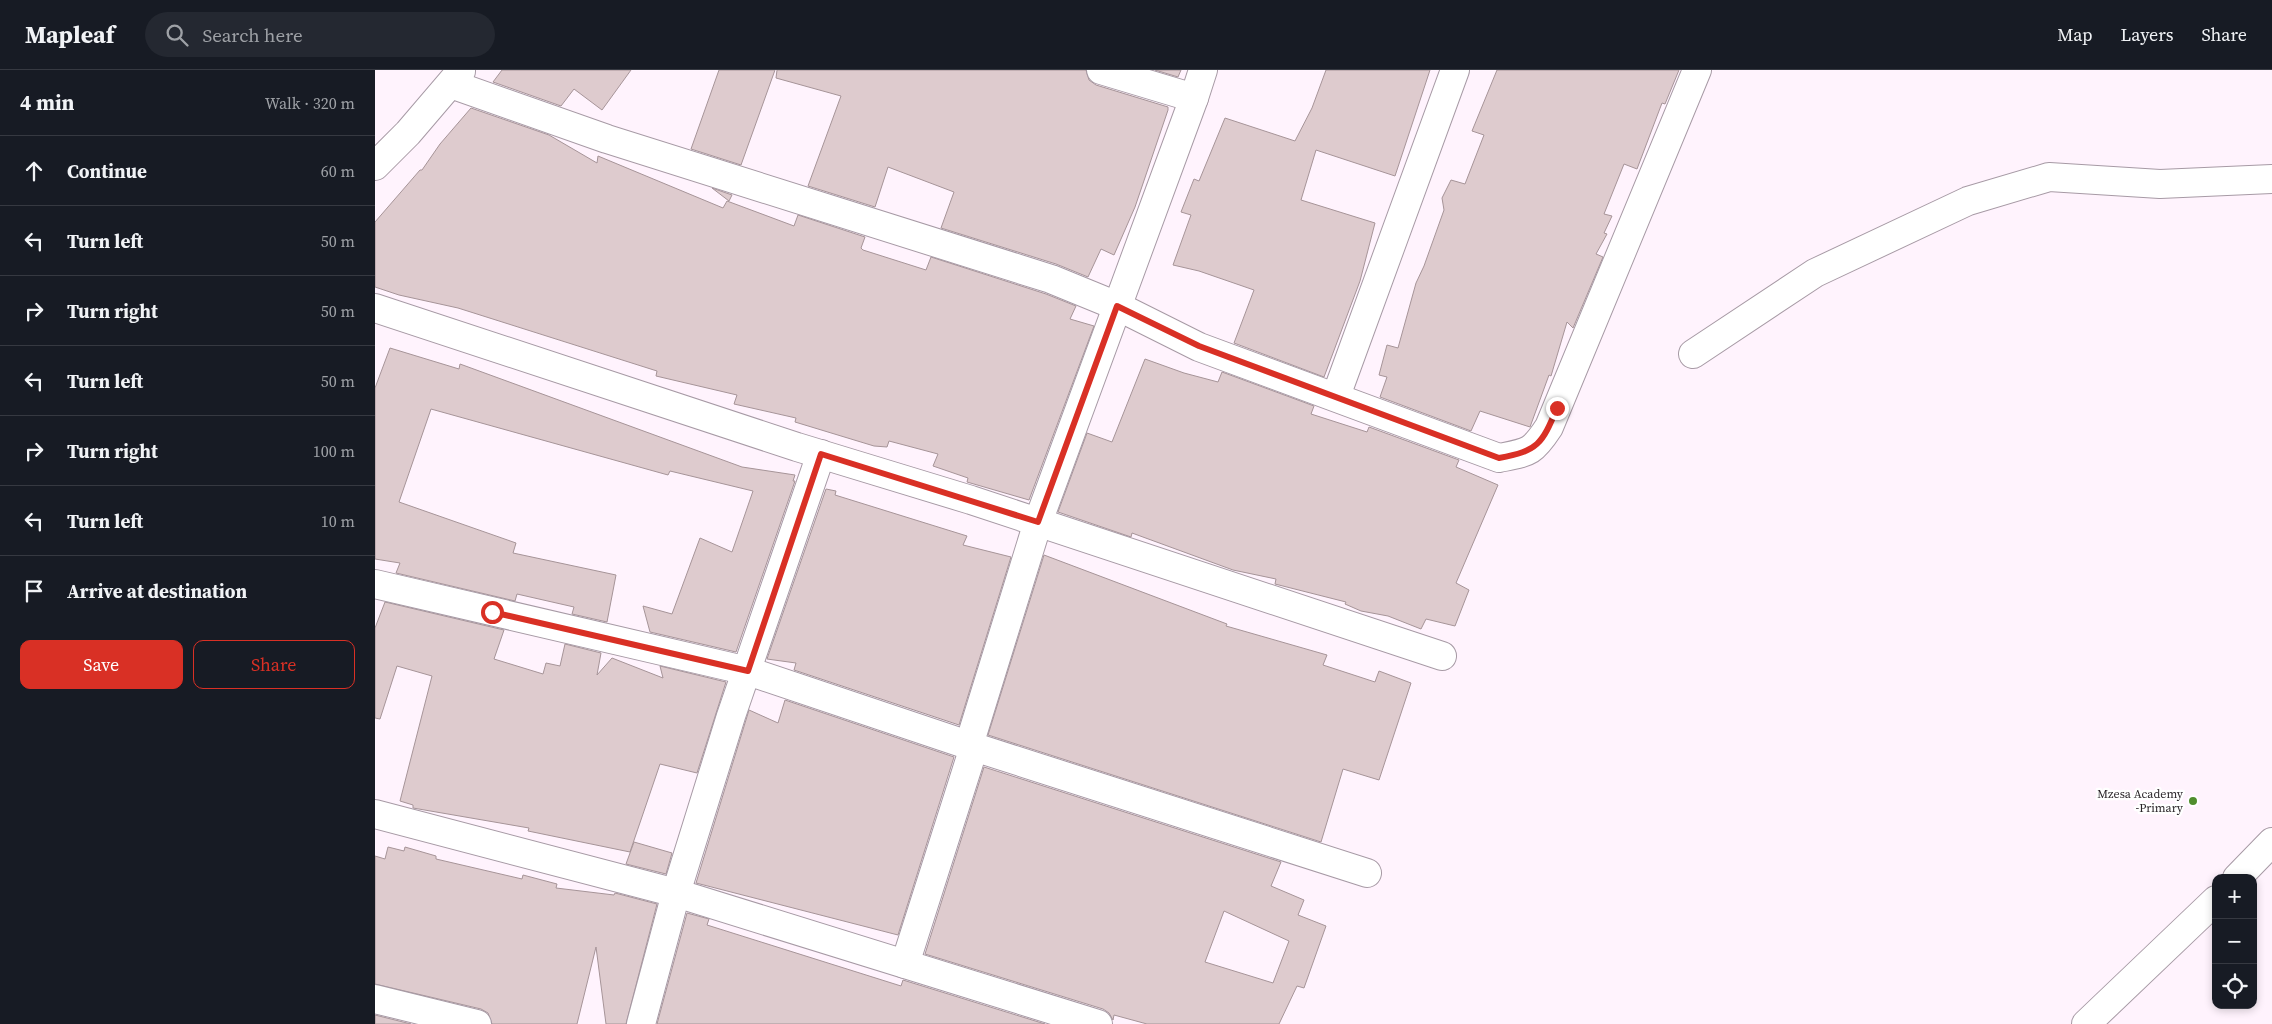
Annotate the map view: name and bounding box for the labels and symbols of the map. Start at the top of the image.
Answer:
route end [1546,397,1569,420]
route start [481,601,504,624]
place label: Mzesa Academy -Primary [2097,786,2184,816]
marker: Mzesa Academy -Primary [2187,795,2199,807]

